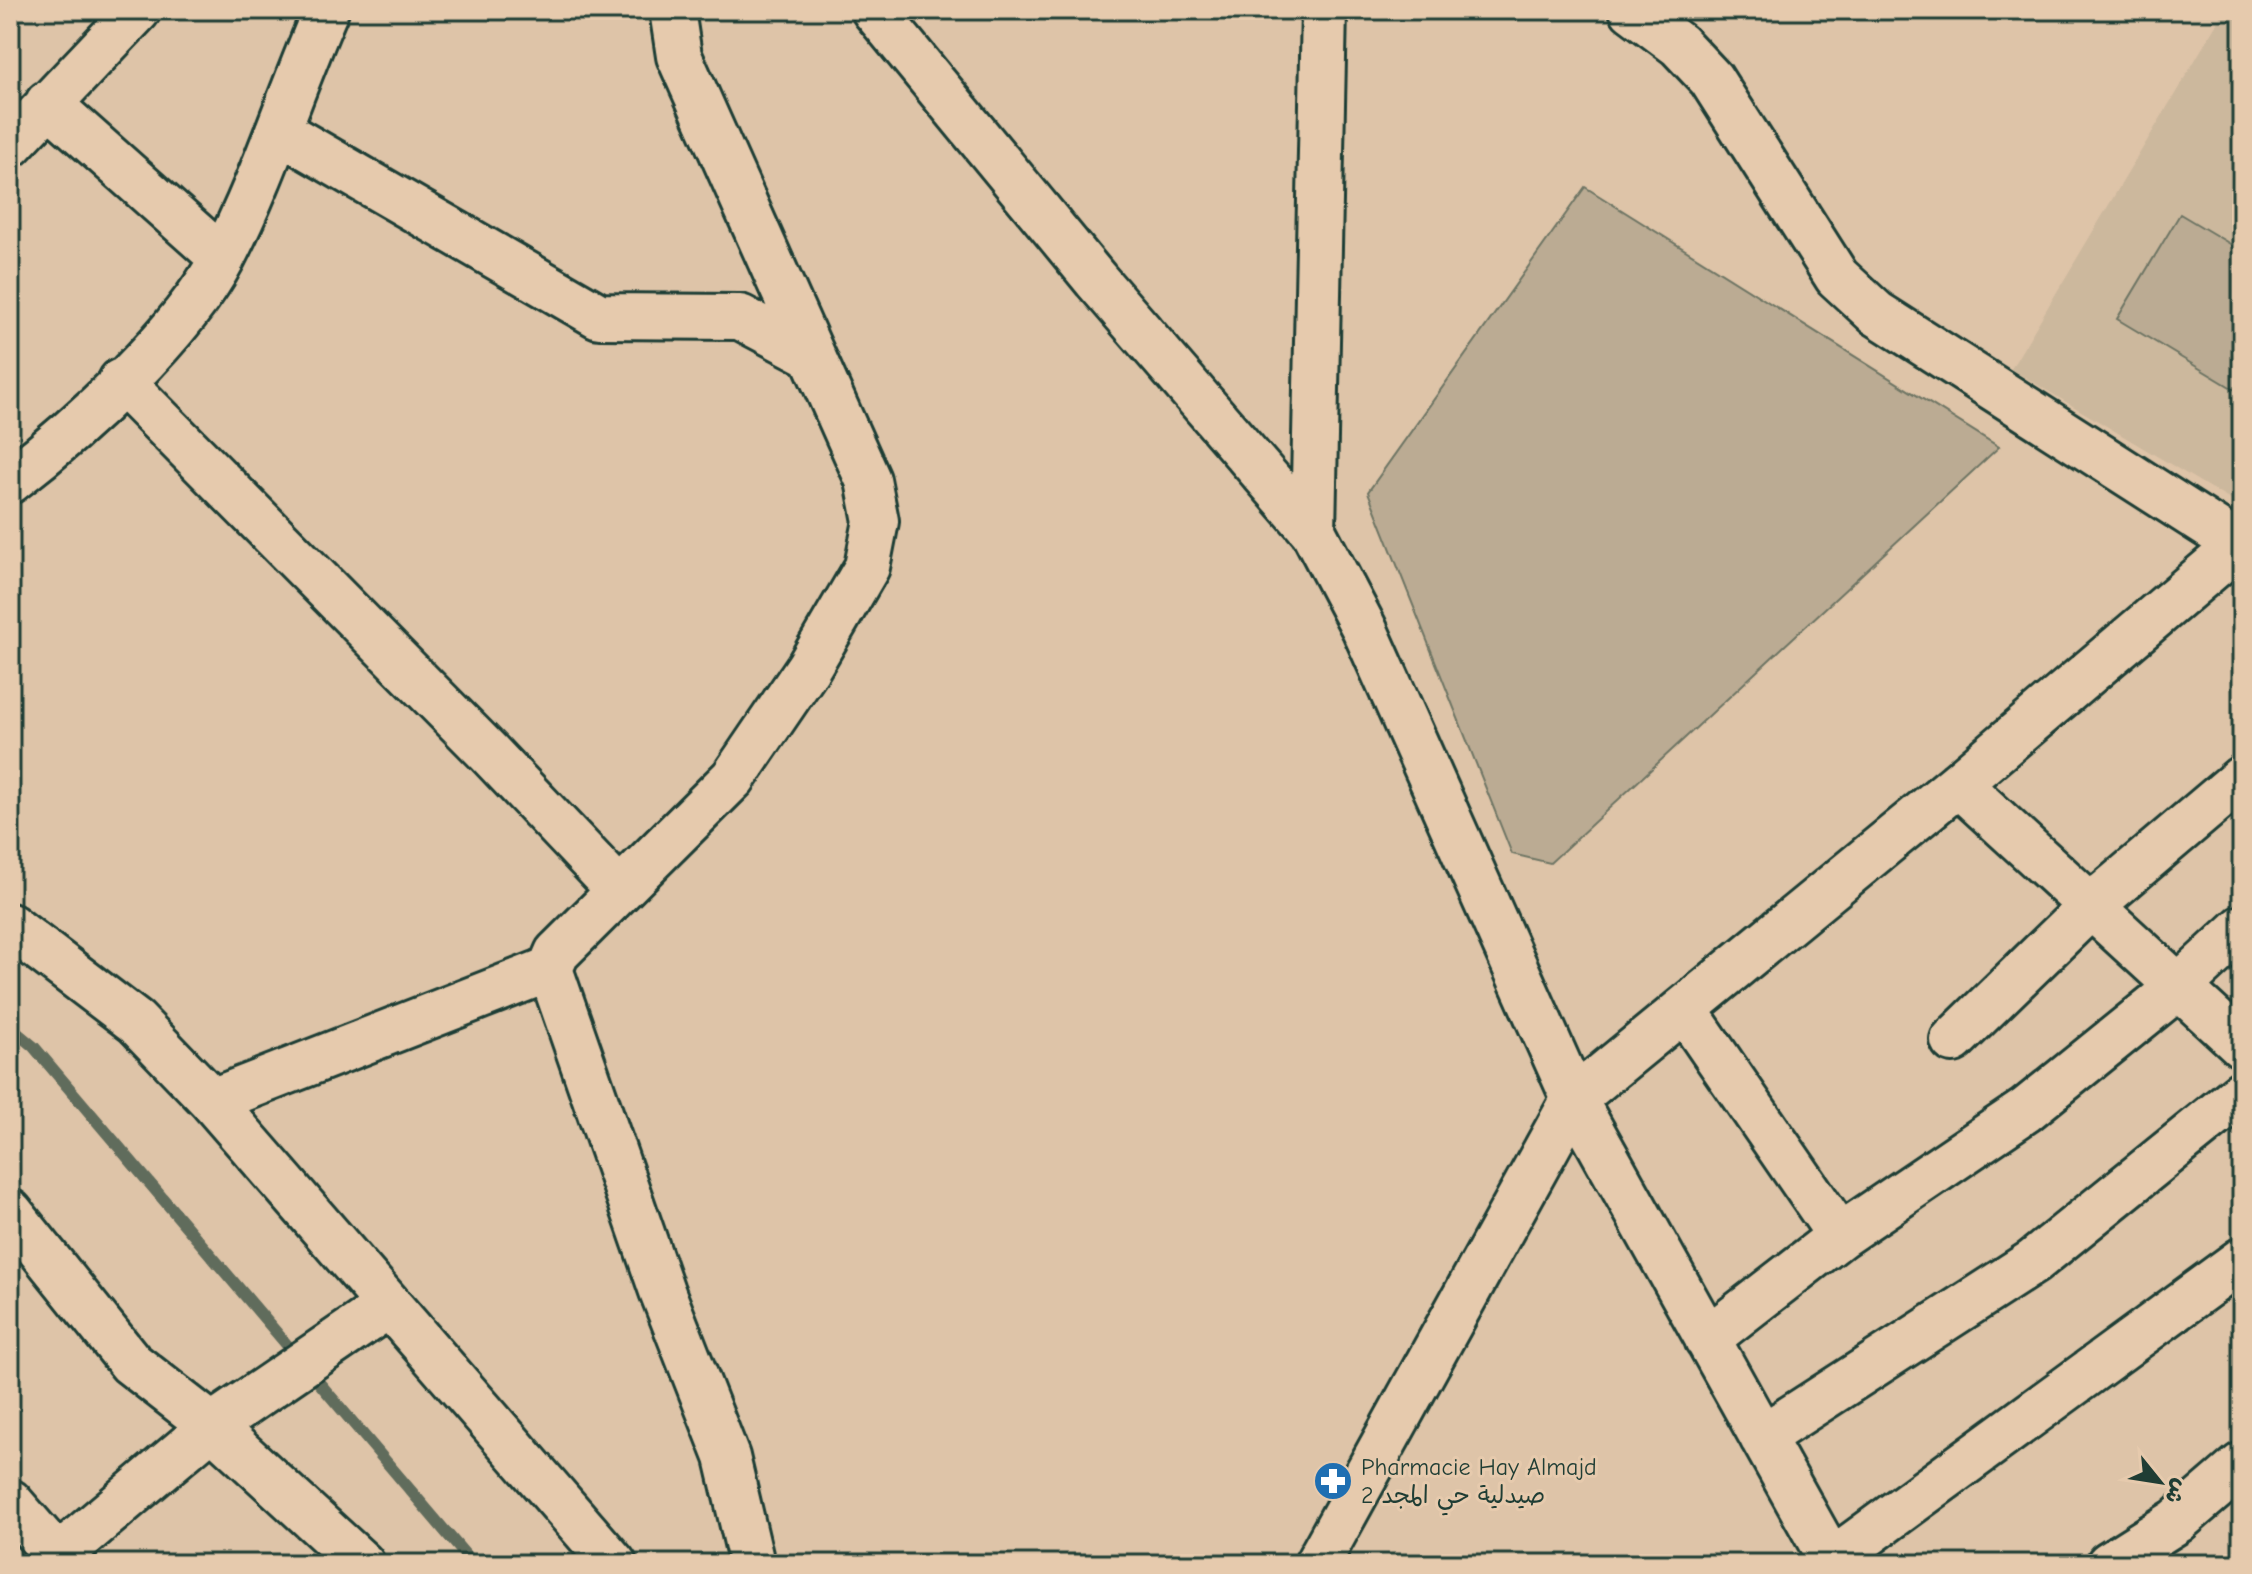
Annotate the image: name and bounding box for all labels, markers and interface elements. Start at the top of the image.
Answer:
north arrow [2120,1442,2200,1522]
place label: Pharmacie Hay Almajd 2 صيدلية حي المجد [1361,1453,1597,1516]
pharmacy icon: Pharmacie Hay Almajd 2 صيدلية حي المجد [1312,1460,1354,1502]
text: ش [2159,1475,2194,1508]

